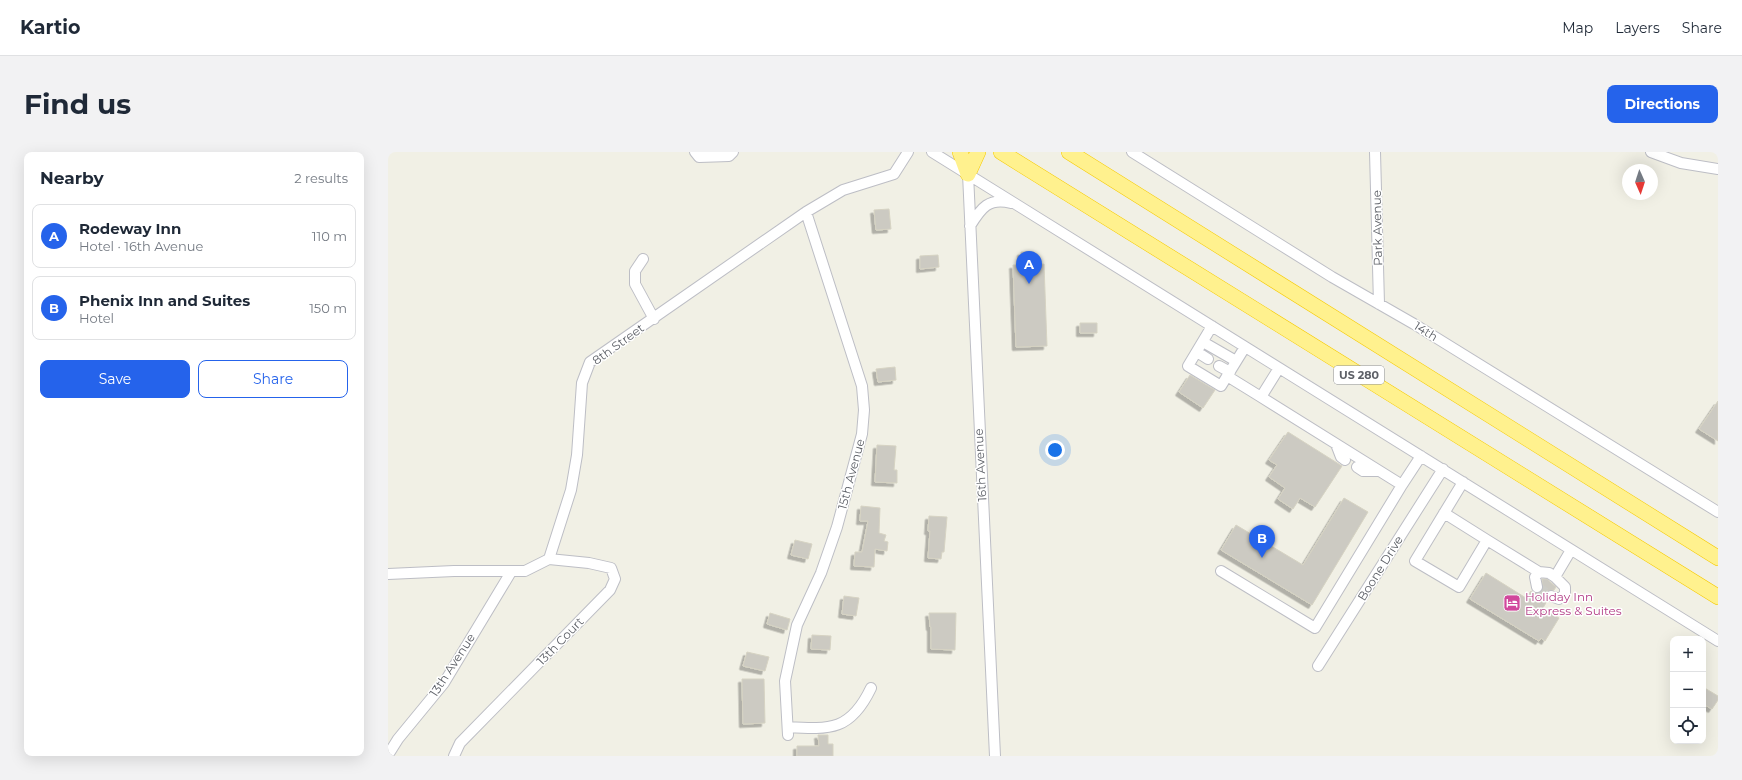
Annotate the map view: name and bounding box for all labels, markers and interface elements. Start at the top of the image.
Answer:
text: Kartio [20,16,80,39]
text: Map [1562,19,1593,37]
text: Layers [1615,19,1660,37]
text: Share [1682,19,1722,37]
button: Directions [1607,85,1718,123]
text: Find us [24,87,131,121]
north arrow [1622,164,1658,200]
text: Nearby [40,168,104,188]
text: 2 results [294,170,348,186]
street label: Park Avenue [1369,190,1385,266]
text: Rodeway Inn [79,219,181,238]
text: A [49,228,59,244]
text: 110 m [312,228,347,244]
text: Hotel · 16th Avenue [79,238,203,254]
pin: A [1016,251,1042,284]
text: Phenix Inn and Suites [79,291,250,310]
text: B [49,300,59,316]
text: 150 m [309,300,347,316]
text: Hotel [79,310,114,326]
street label: 14th [1411,318,1441,344]
street label: 8th Street [589,320,647,368]
button: Save [40,360,190,398]
button: Share [198,360,348,398]
road number: US 280 [1334,366,1384,384]
street label: 16th Avenue [971,428,989,502]
street label: 15th Avenue [834,437,868,511]
your location [1045,440,1065,460]
pin: B [1249,525,1275,558]
street label: Boone Drive [1354,533,1406,603]
place label: Holiday Inn Express & Suites [1525,589,1622,618]
hotel icon: Holiday Inn Express & Suites [1502,593,1522,613]
street label: 13th Court [533,614,587,668]
street label: 13th Avenue [426,631,478,699]
map controls [1670,636,1706,744]
button: + [1670,636,1706,672]
button: − [1670,672,1706,708]
button: locate [1670,708,1706,744]

